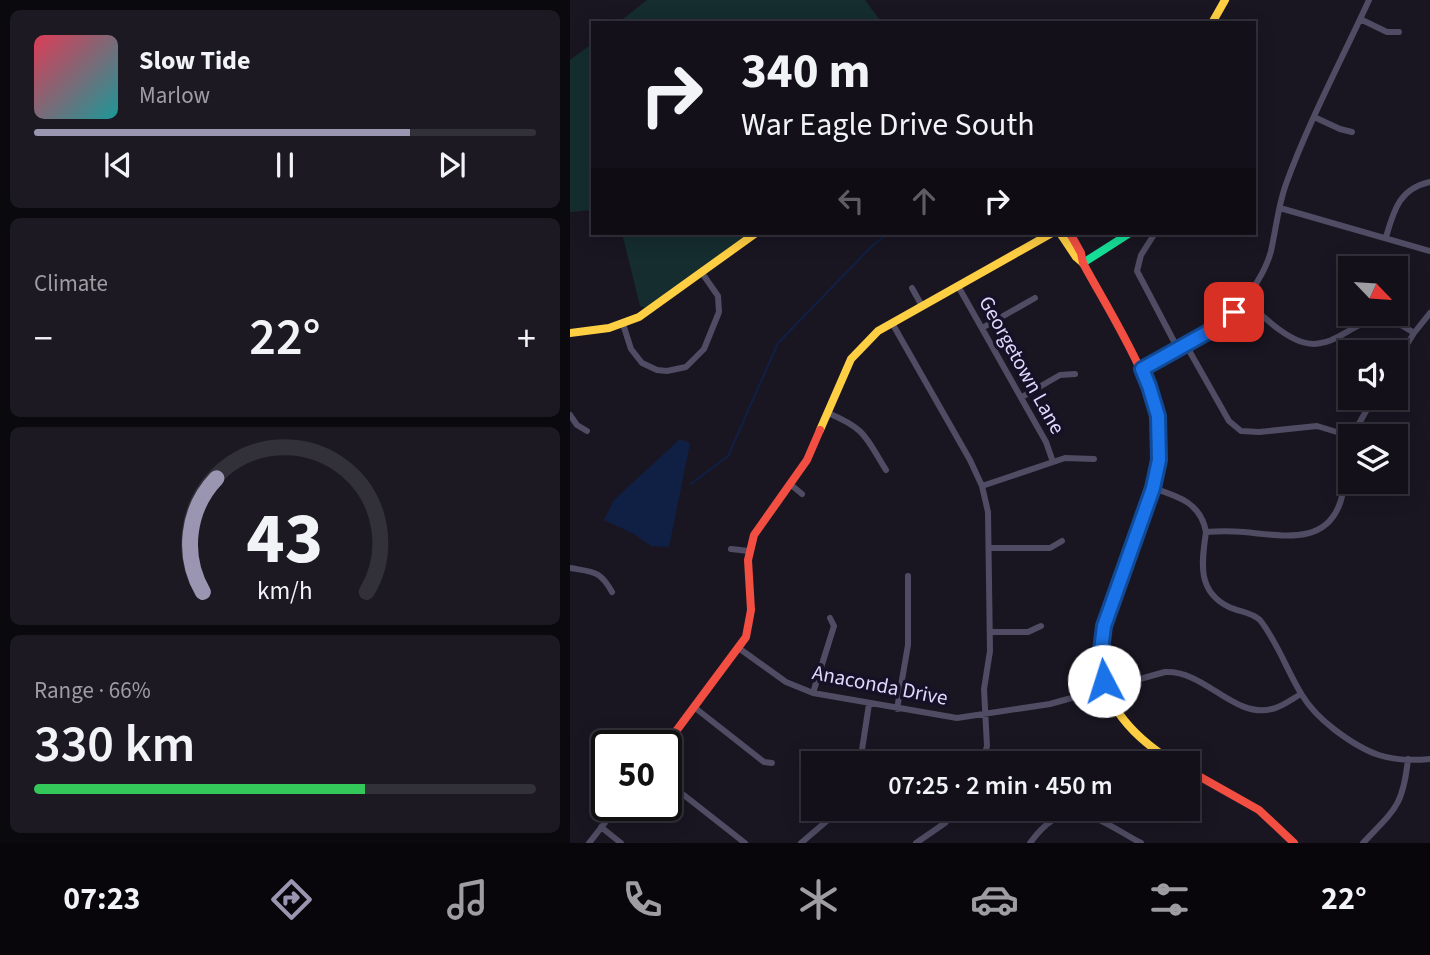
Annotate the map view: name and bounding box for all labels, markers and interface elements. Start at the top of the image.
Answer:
text: 340 m [741,37,870,107]
text: Slow Tide [139,42,250,79]
icon: right [626,49,717,140]
text: Marlow [139,79,210,112]
text: War Eagle Drive South [741,102,1035,148]
icon: previous [99,146,137,184]
icon: pause [266,146,304,184]
icon: next [433,146,471,184]
icon: left [832,182,870,220]
icon: ahead [905,182,943,220]
icon: right [978,182,1016,220]
north arrow [1338,256,1408,326]
map controls [1338,256,1408,494]
text: Climate [34,267,108,300]
pin [1204,282,1264,342]
street label: Georgetown Lane [972,290,1072,440]
icon: arrive [1215,293,1253,331]
text: 22° [249,301,321,375]
text: − [34,312,53,366]
text: + [517,312,536,366]
button: sound [1338,340,1408,410]
button: layers [1338,424,1408,494]
text: 43 [247,487,323,591]
text: km/h [257,572,313,608]
position arrow [1067,644,1141,718]
street label: Anaconda Drive [810,657,950,713]
text: Range · 66% [34,674,151,707]
text: 330 km [34,708,195,782]
speed limit sign: 50 [591,730,682,821]
text: 07:25 · 2 min · 450 m [888,767,1113,804]
icon: directions [267,875,316,924]
icon: music [443,875,492,924]
icon: phone [618,875,667,924]
icon: climate [794,875,843,924]
icon: car [970,875,1019,924]
icon: filters [1145,875,1194,924]
text: 07:23 [63,876,141,922]
text: 22° [1321,876,1367,922]

